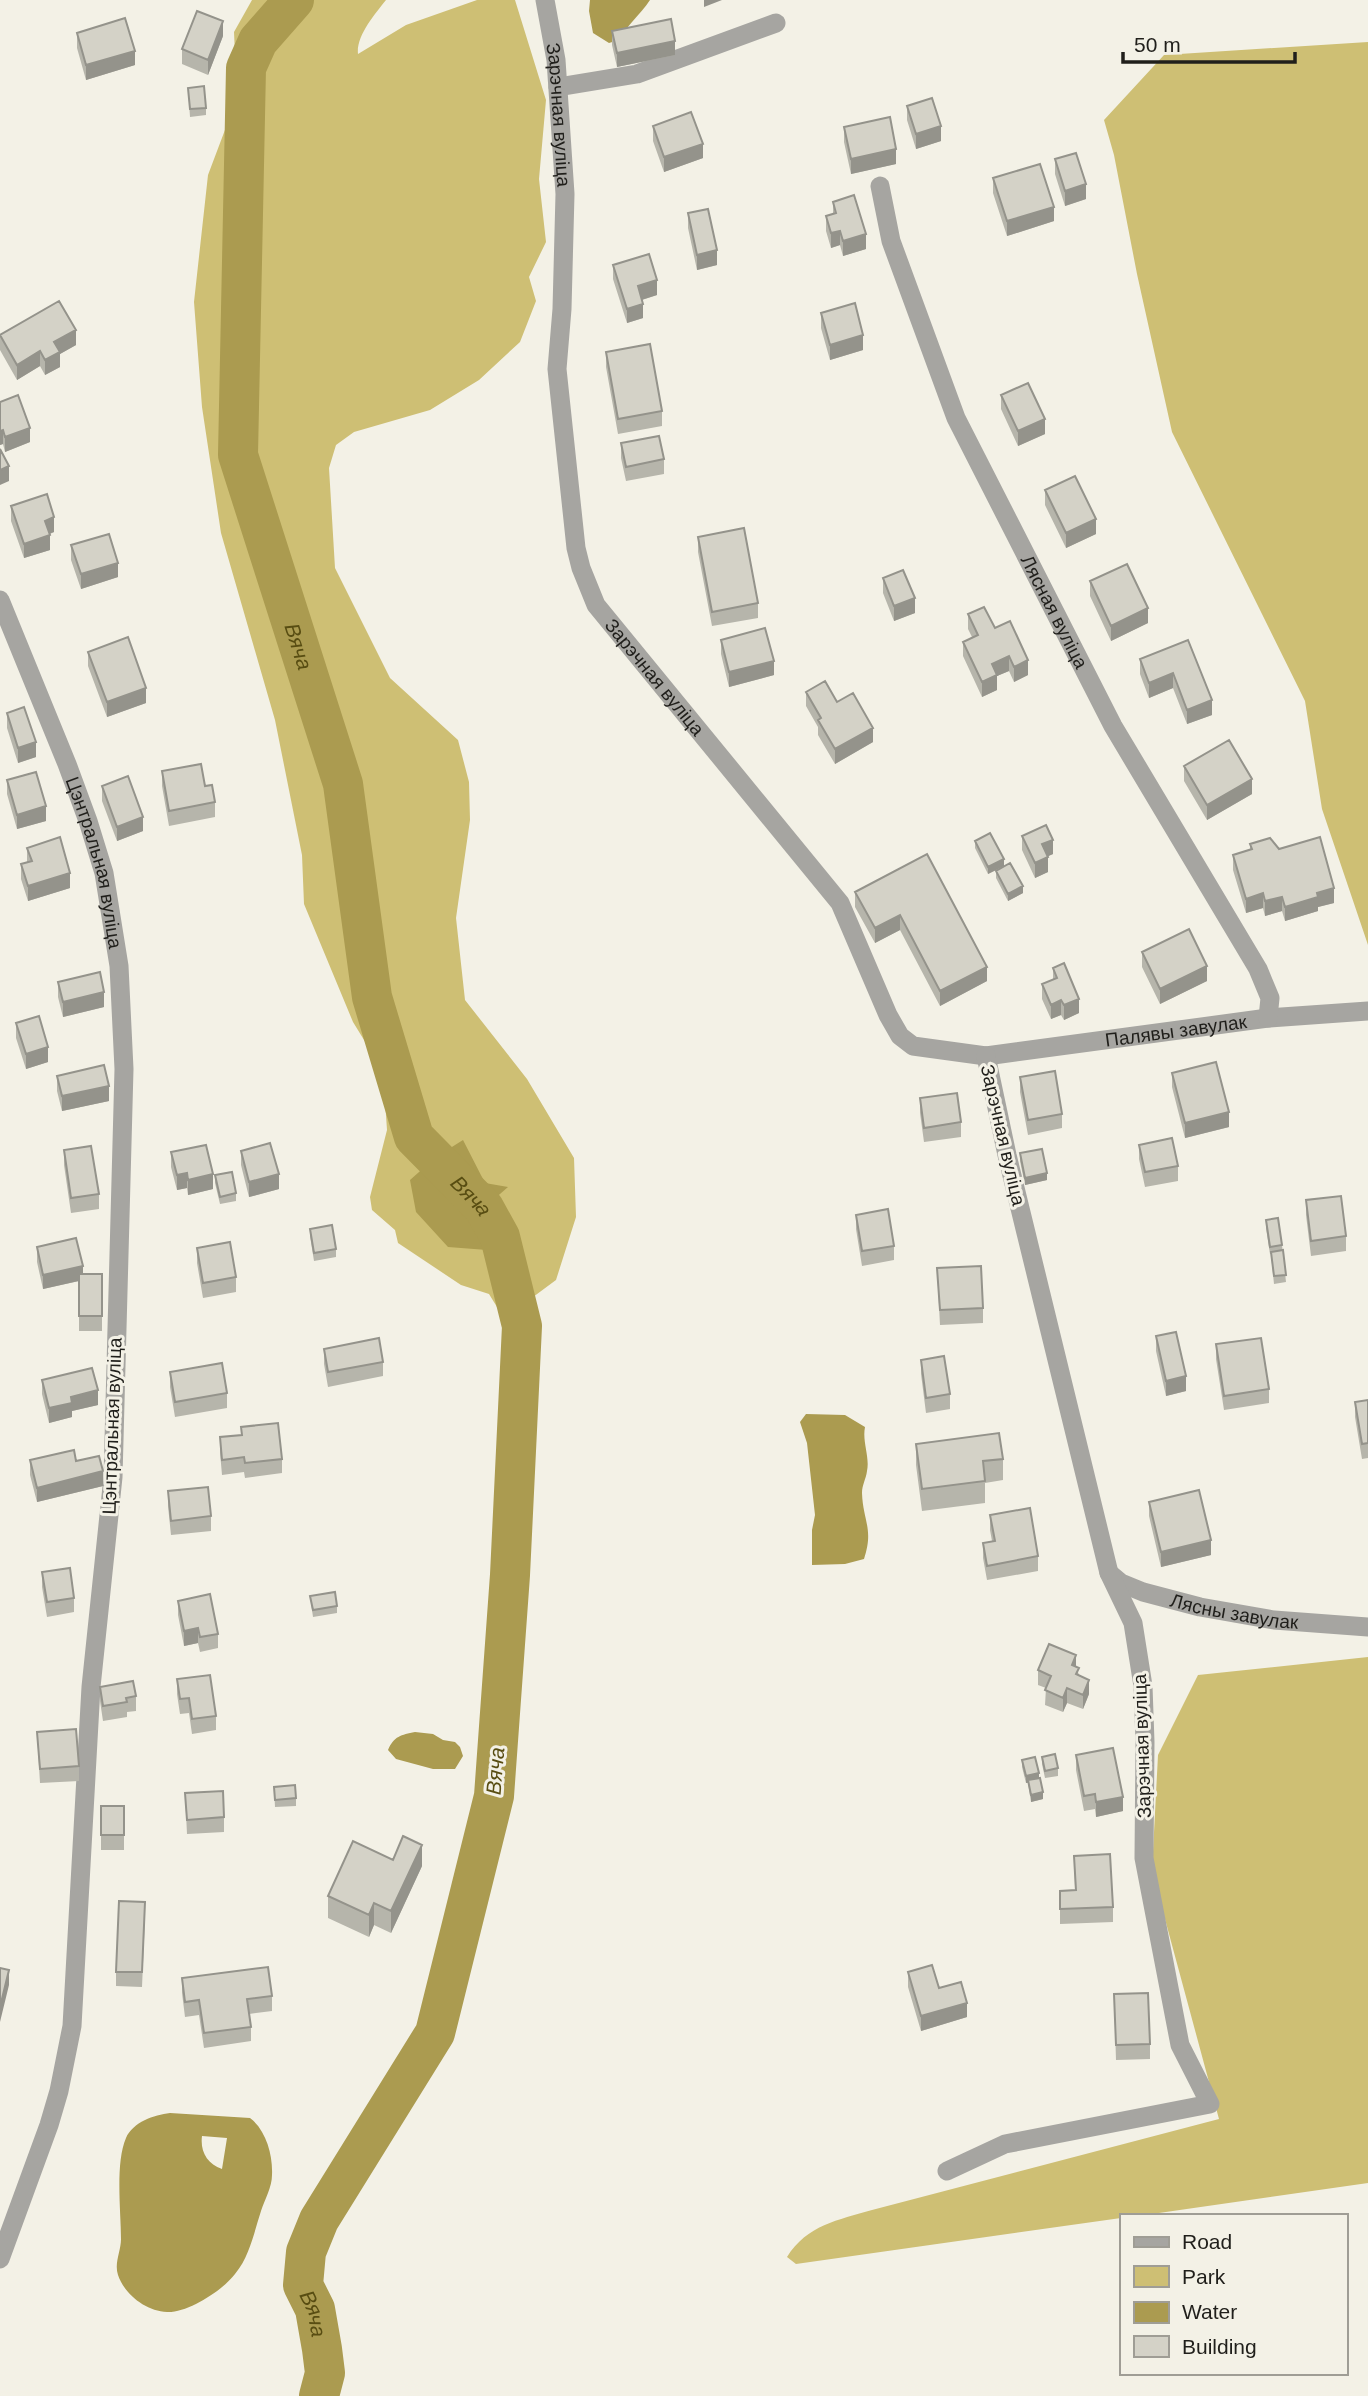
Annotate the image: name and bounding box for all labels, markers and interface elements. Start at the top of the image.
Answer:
scale bar [1123,21,1294,65]
text: 50 m [1134,33,1181,56]
street label: Зарэчная вуліца [543,41,575,188]
street label: Лясная вуліца [1017,551,1093,672]
street label: Зарэчная вуліца [601,614,709,740]
water label: Вяча [281,620,317,673]
street label: Цэнтральная вуліца [62,774,127,950]
street label: Палявы завулак [1104,1010,1249,1050]
street label: Зарэчная вуліца [977,1062,1030,1208]
water label: Вяча [447,1171,497,1219]
street label: Цэнтральная вуліца [98,1337,126,1515]
street label: Лясны завулак [1168,1589,1300,1632]
street label: Зарэчная вуліца [1129,1673,1155,1819]
water label: Вяча [481,1746,509,1796]
legend [1120,2214,1347,2375]
text: Road [1182,2230,1232,2253]
text: Park [1182,2265,1226,2288]
water label: Вяча [296,2286,331,2339]
text: Water [1182,2300,1237,2323]
text: Building [1182,2335,1257,2358]

